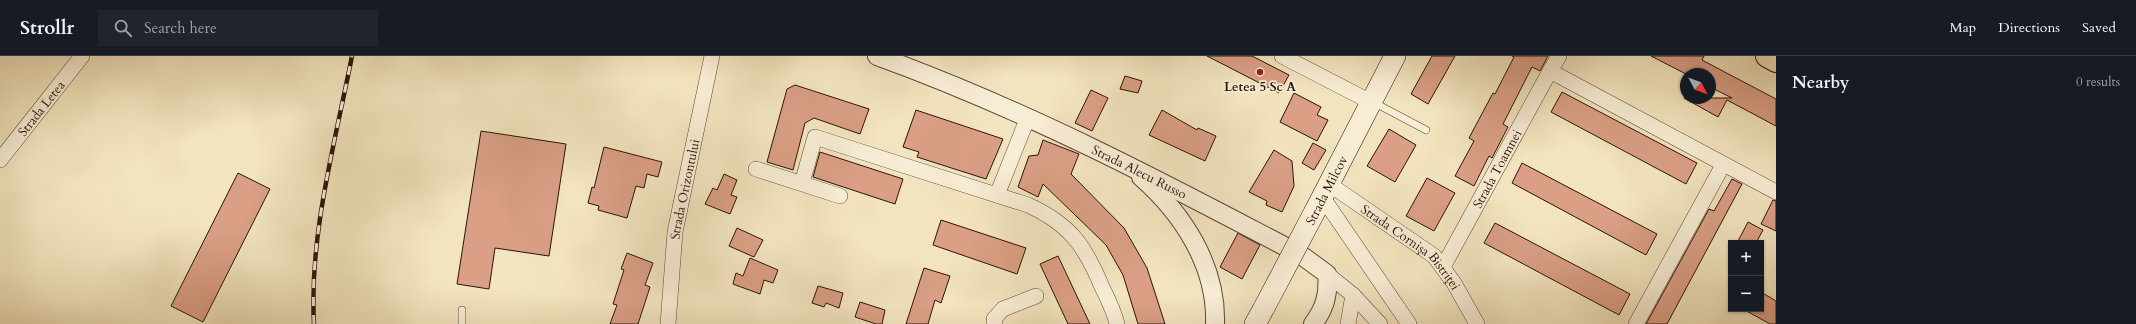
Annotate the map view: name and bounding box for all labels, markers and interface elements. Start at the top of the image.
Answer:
search box [98,10,378,46]
text: Strollr [20,15,74,41]
icon: search [112,17,134,39]
text: Search here [144,18,217,38]
text: Map [1950,18,1976,37]
text: Directions [1998,18,2060,37]
text: Saved [2082,18,2116,37]
marker: Letea 5 Sc A [1255,67,1265,77]
north arrow [1680,68,1716,104]
text: Nearby [1792,71,1849,94]
text: 0 results [2076,73,2120,91]
street label: Strada Letea [14,77,70,140]
place label: Letea 5 Sc A [1224,78,1296,96]
street label: Strada Toamnei [1469,126,1527,212]
street label: Strada Orizontului [666,137,704,240]
street label: Strada Alecu Russo [1089,141,1190,204]
street label: Strada Milcov [1302,152,1352,228]
street label: Strada Cornișa Bistriței [1357,200,1464,294]
map controls [1728,240,1764,312]
button: + [1728,240,1764,276]
button: − [1728,276,1764,312]

